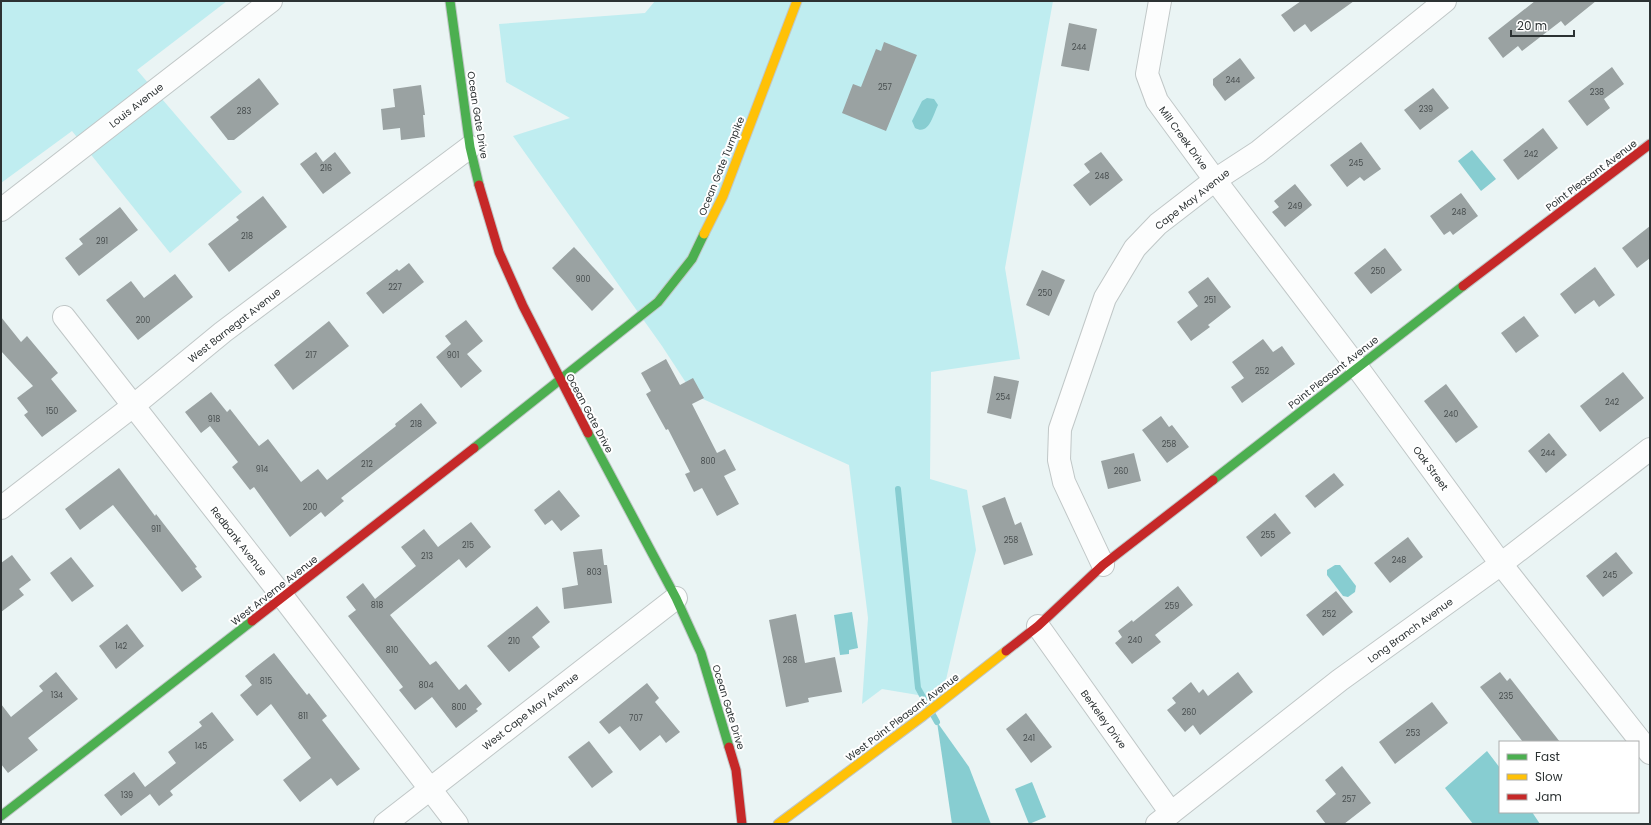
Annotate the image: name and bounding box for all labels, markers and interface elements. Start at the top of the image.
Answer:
scale bar [1511,12,1574,38]
text: 20 m [1517,17,1547,34]
house number: 244 [1072,42,1086,53]
street label: Ocean Gate Drive [463,70,492,160]
house number: 244 [1226,75,1240,86]
street label: Louis Avenue [106,79,167,131]
house number: 257 [878,82,893,93]
house number: 238 [1590,87,1604,98]
street label: Mill Creek Drive [1155,103,1212,173]
house number: 239 [1419,104,1433,115]
house number: 283 [237,106,251,117]
street label: Ocean Gate Turnpike [695,114,748,218]
street label: Point Pleasant Avenue [1543,136,1640,215]
house number: 242 [1524,149,1539,160]
house number: 245 [1349,158,1363,169]
house number: 216 [320,163,332,174]
street label: Cape May Avenue [1152,165,1233,233]
house number: 248 [1095,171,1109,182]
house number: 249 [1288,201,1302,212]
house number: 248 [1452,207,1466,218]
house number: 218 [241,231,253,242]
house number: 291 [96,236,108,247]
house number: 250 [1371,266,1385,277]
house number: 900 [575,274,591,285]
house number: 227 [388,282,402,293]
street label: West Barnegat Avenue [185,284,284,366]
house number: 250 [1038,288,1052,299]
house number: 251 [1204,295,1216,306]
house number: 200 [136,315,150,326]
street label: Point Pleasant Avenue [1285,332,1382,412]
house number: 217 [305,350,317,361]
house number: 901 [447,350,459,361]
house number: 252 [1255,366,1270,377]
street label: Ocean Gate Drive [562,371,617,456]
house number: 254 [996,392,1010,403]
house number: 242 [1605,397,1620,408]
house number: 150 [46,406,58,417]
house number: 240 [1444,409,1458,420]
house number: 918 [208,414,220,425]
house number: 218 [410,419,422,430]
house number: 258 [1162,439,1176,450]
street label: Oak Street [1409,443,1452,494]
house number: 244 [1541,448,1555,459]
house number: 800 [700,456,716,467]
house number: 212 [361,459,373,470]
house number: 914 [256,464,268,475]
house number: 260 [1114,466,1128,477]
house number: 200 [303,502,317,513]
street label: Redbank Avenue [207,503,270,579]
house number: 911 [151,524,161,535]
house number: 255 [1261,530,1275,541]
house number: 258 [1004,535,1018,546]
house number: 215 [462,540,474,551]
house number: 213 [421,551,433,562]
street label: West Arverne Avenue [228,552,321,629]
house number: 248 [1392,555,1406,566]
house number: 803 [587,567,602,578]
house number: 245 [1603,570,1617,581]
street label: Long Branch Avenue [1365,594,1456,667]
house number: 818 [371,600,383,611]
house number: 259 [1165,601,1179,612]
house number: 252 [1322,609,1337,620]
house number: 240 [1128,635,1142,646]
house number: 210 [508,636,520,647]
house number: 142 [115,641,127,652]
house number: 810 [386,645,398,656]
house number: 268 [783,655,797,666]
street label: Ocean Gate Drive [708,663,749,751]
street label: West Cape May Avenue [479,669,582,754]
street label: West Point Pleasant Avenue [843,670,962,765]
house number: 815 [260,676,272,687]
house number: 804 [418,680,434,691]
street label: Berkeley Drive [1077,687,1130,752]
house number: 134 [51,690,63,701]
house number: 235 [1499,691,1513,702]
house number: 800 [451,702,467,713]
house number: 260 [1182,707,1196,718]
house number: 811 [298,711,308,722]
house number: 707 [629,713,644,724]
house number: 253 [1406,728,1420,739]
house number: 241 [1023,733,1035,744]
house number: 145 [195,741,207,752]
legend [1499,741,1639,813]
text: Fast [1535,748,1560,765]
text: Slow [1535,768,1563,785]
text: Jam [1535,788,1562,805]
house number: 139 [121,790,133,801]
house number: 257 [1342,794,1357,805]

